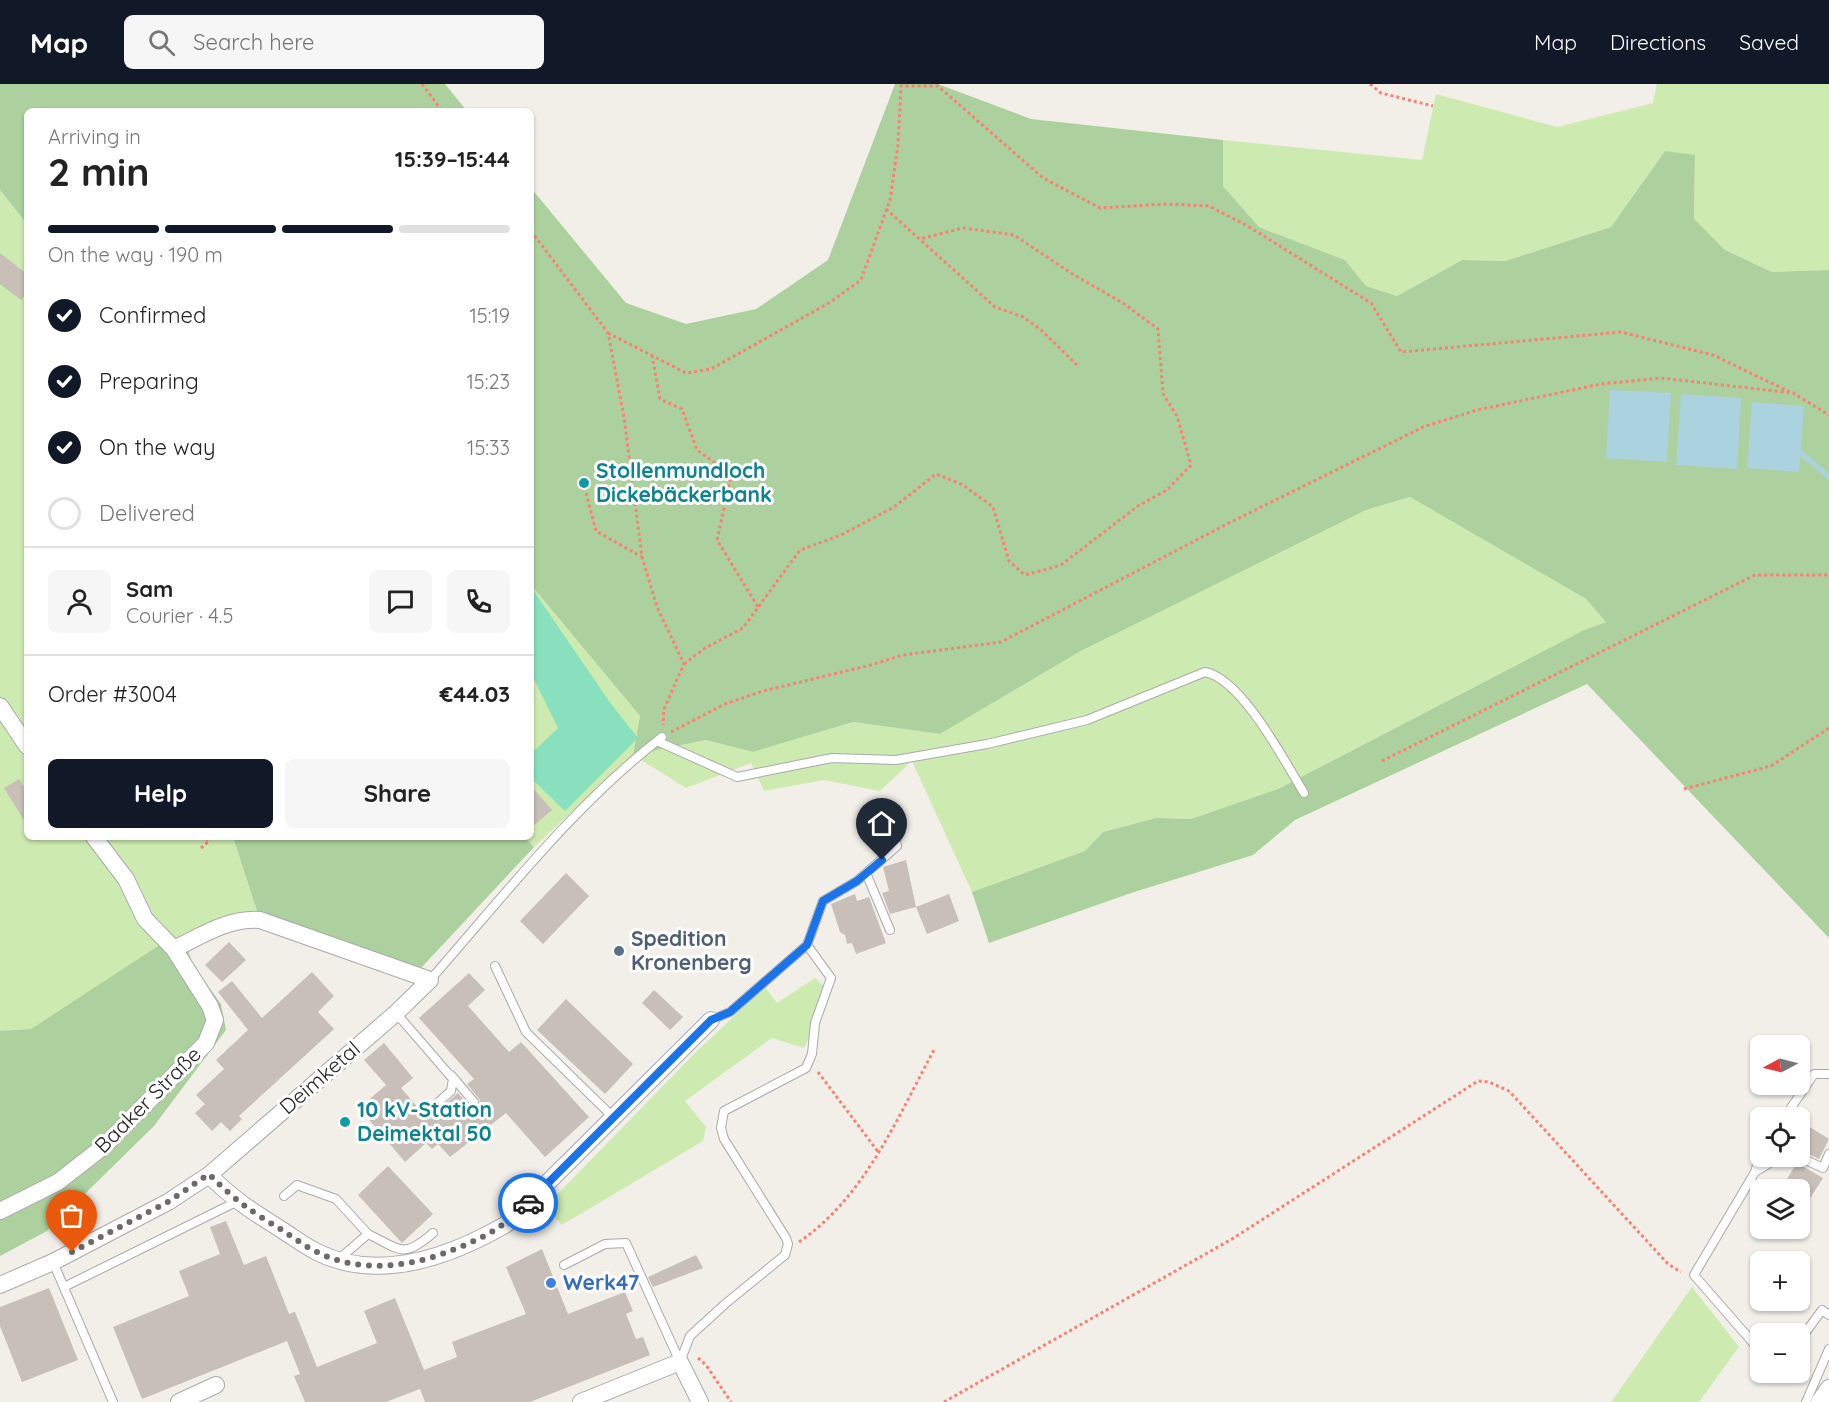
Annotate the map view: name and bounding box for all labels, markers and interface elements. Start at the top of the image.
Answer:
search box [124,15,544,69]
text: Map [30,25,88,60]
icon: search [145,26,178,59]
text: Search here [193,28,315,56]
text: Map [1534,29,1577,55]
text: Directions [1610,29,1706,55]
text: Saved [1739,29,1799,55]
text: Arriving in [48,124,141,149]
text: 15:39–15:44 [395,145,510,173]
text: 2 min [48,147,150,196]
text: On the way · 190 m [48,242,223,267]
icon: check [48,299,81,332]
text: Confirmed [99,301,206,329]
text: 15:19 [469,303,510,328]
icon: check [48,365,81,398]
text: Preparing [99,367,199,395]
text: 15:23 [466,369,510,394]
icon: check [48,431,81,464]
text: On the way [99,433,215,461]
text: 15:33 [467,435,510,460]
place label: Stollenmundloch Dickebäckerbank [596,457,772,507]
marker: Stollenmundloch Dickebäckerbank [577,476,591,490]
text: Delivered [99,499,195,527]
button: person [48,570,111,633]
button: chat [369,570,432,633]
button: phone [447,570,510,633]
text: Sam [126,575,173,603]
text: Courier · 4.5 [126,603,233,628]
text: Order #3004 [48,680,177,708]
text: €44.03 [440,680,510,708]
button: Help [48,759,273,828]
button: Share [285,759,510,828]
pin [856,798,907,860]
icon: home [865,807,898,840]
place label: Spedition Kronenberg [631,925,752,975]
marker: Spedition Kronenberg [612,944,626,958]
street label: Deimketal [274,1035,365,1119]
north arrow [1750,1035,1810,1095]
map controls [1750,1035,1810,1383]
street label: Baaker Straße [89,1041,206,1158]
place label: 10 kV-Station Deimektal 50 [357,1096,492,1146]
button: locate [1750,1107,1810,1167]
marker: 10 kV-Station Deimektal 50 [338,1115,352,1129]
courier [498,1173,558,1233]
button: layers [1750,1179,1810,1239]
icon: car [512,1187,545,1220]
pin [46,1190,97,1252]
icon: bag [55,1199,88,1232]
button: + [1750,1251,1810,1311]
place label: Werk47 [563,1269,639,1295]
marker: Werk47 [544,1276,558,1290]
button: − [1750,1323,1810,1383]

